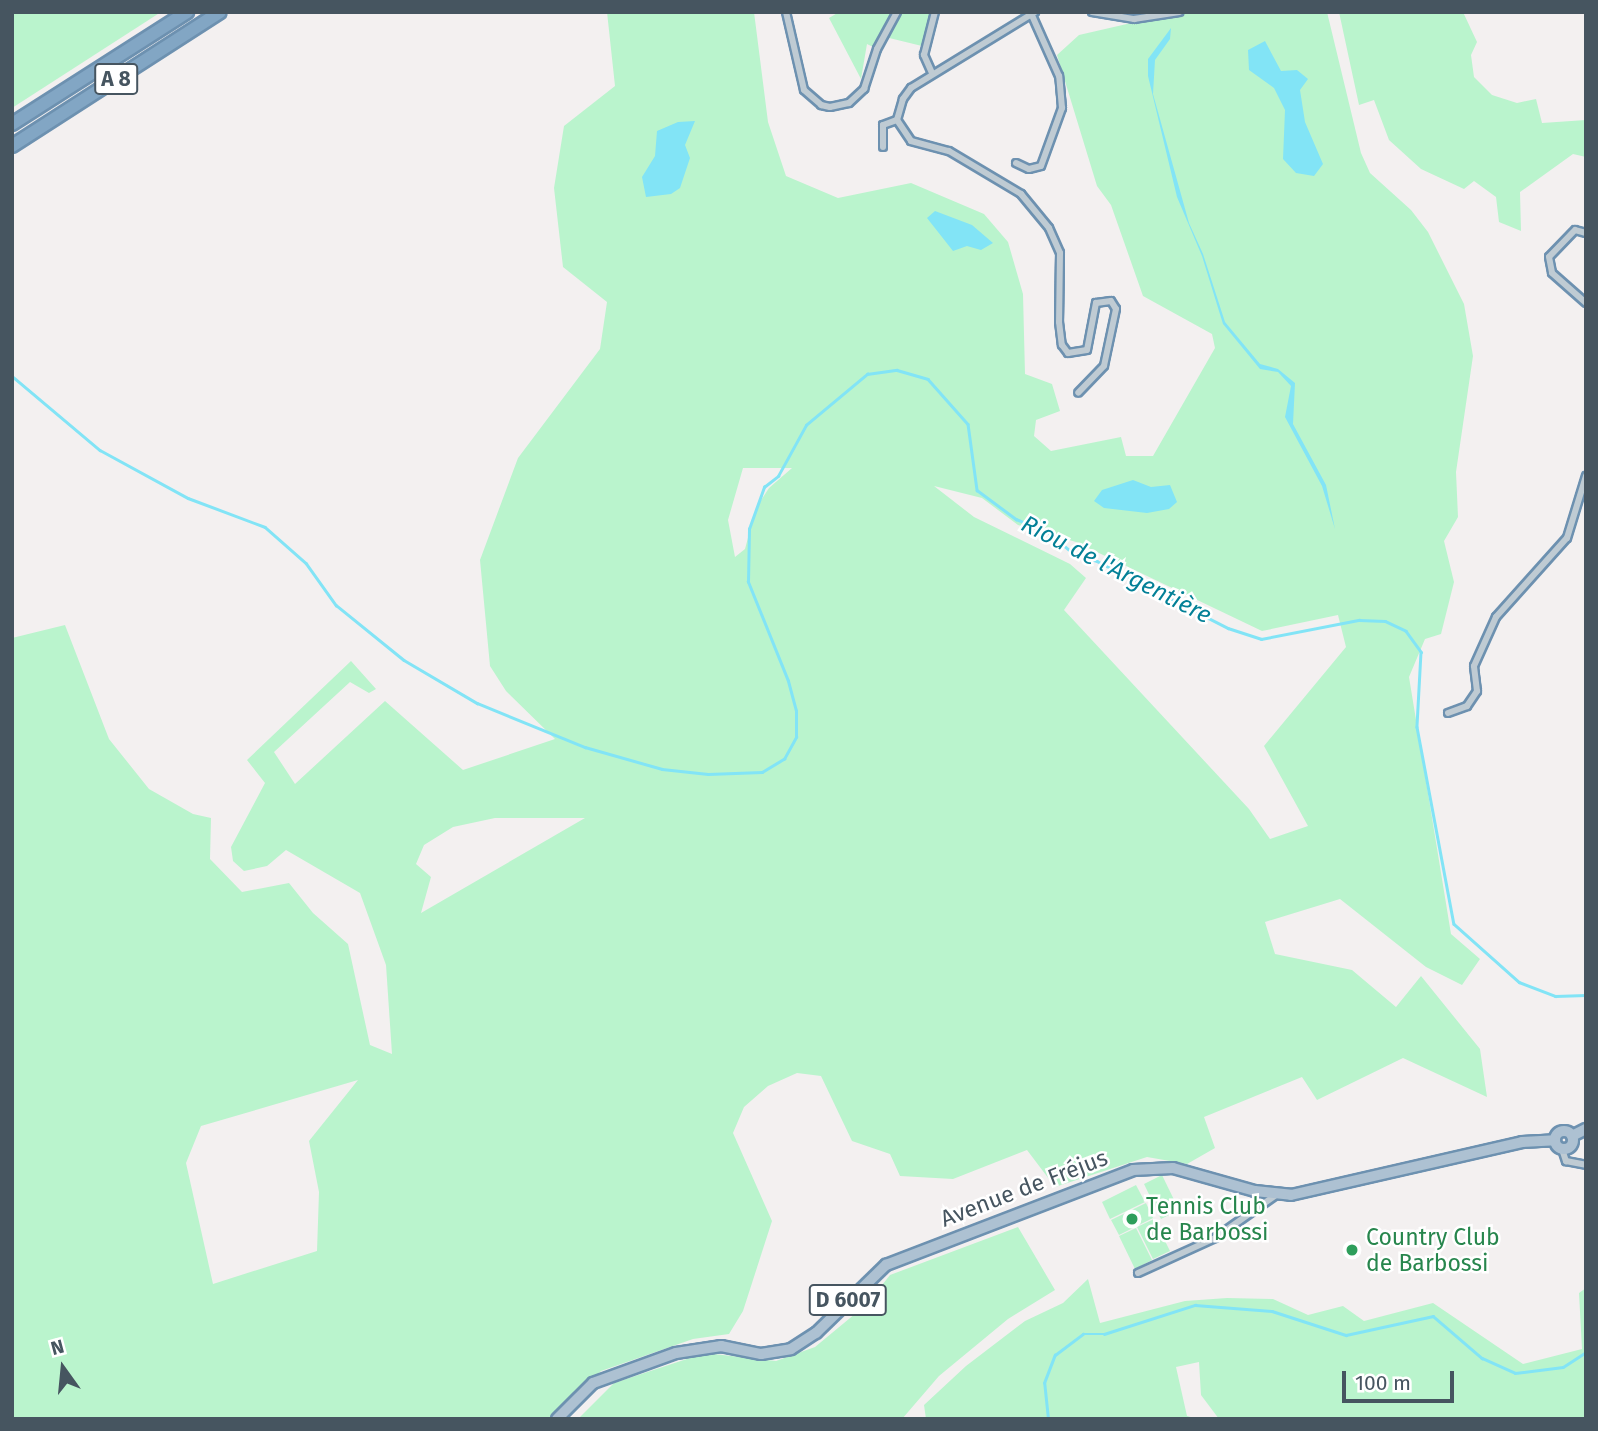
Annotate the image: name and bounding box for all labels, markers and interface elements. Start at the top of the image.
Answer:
road number: A 8 [93,62,139,96]
water label: Riou de l'Argentière [1016,510,1216,630]
street label: Avenue de Fréjus [937,1143,1111,1233]
place label: Tennis Club de Barbossi [1146,1192,1269,1246]
marker: Tennis Club de Barbossi [1124,1211,1140,1227]
place label: Country Club de Barbossi [1366,1223,1500,1277]
marker: Country Club de Barbossi [1344,1242,1360,1258]
road number: D 6007 [808,1282,888,1318]
north arrow [28,1333,98,1403]
text: N [48,1334,66,1360]
scale bar [1346,1358,1458,1402]
text: 100 m [1355,1370,1411,1396]

